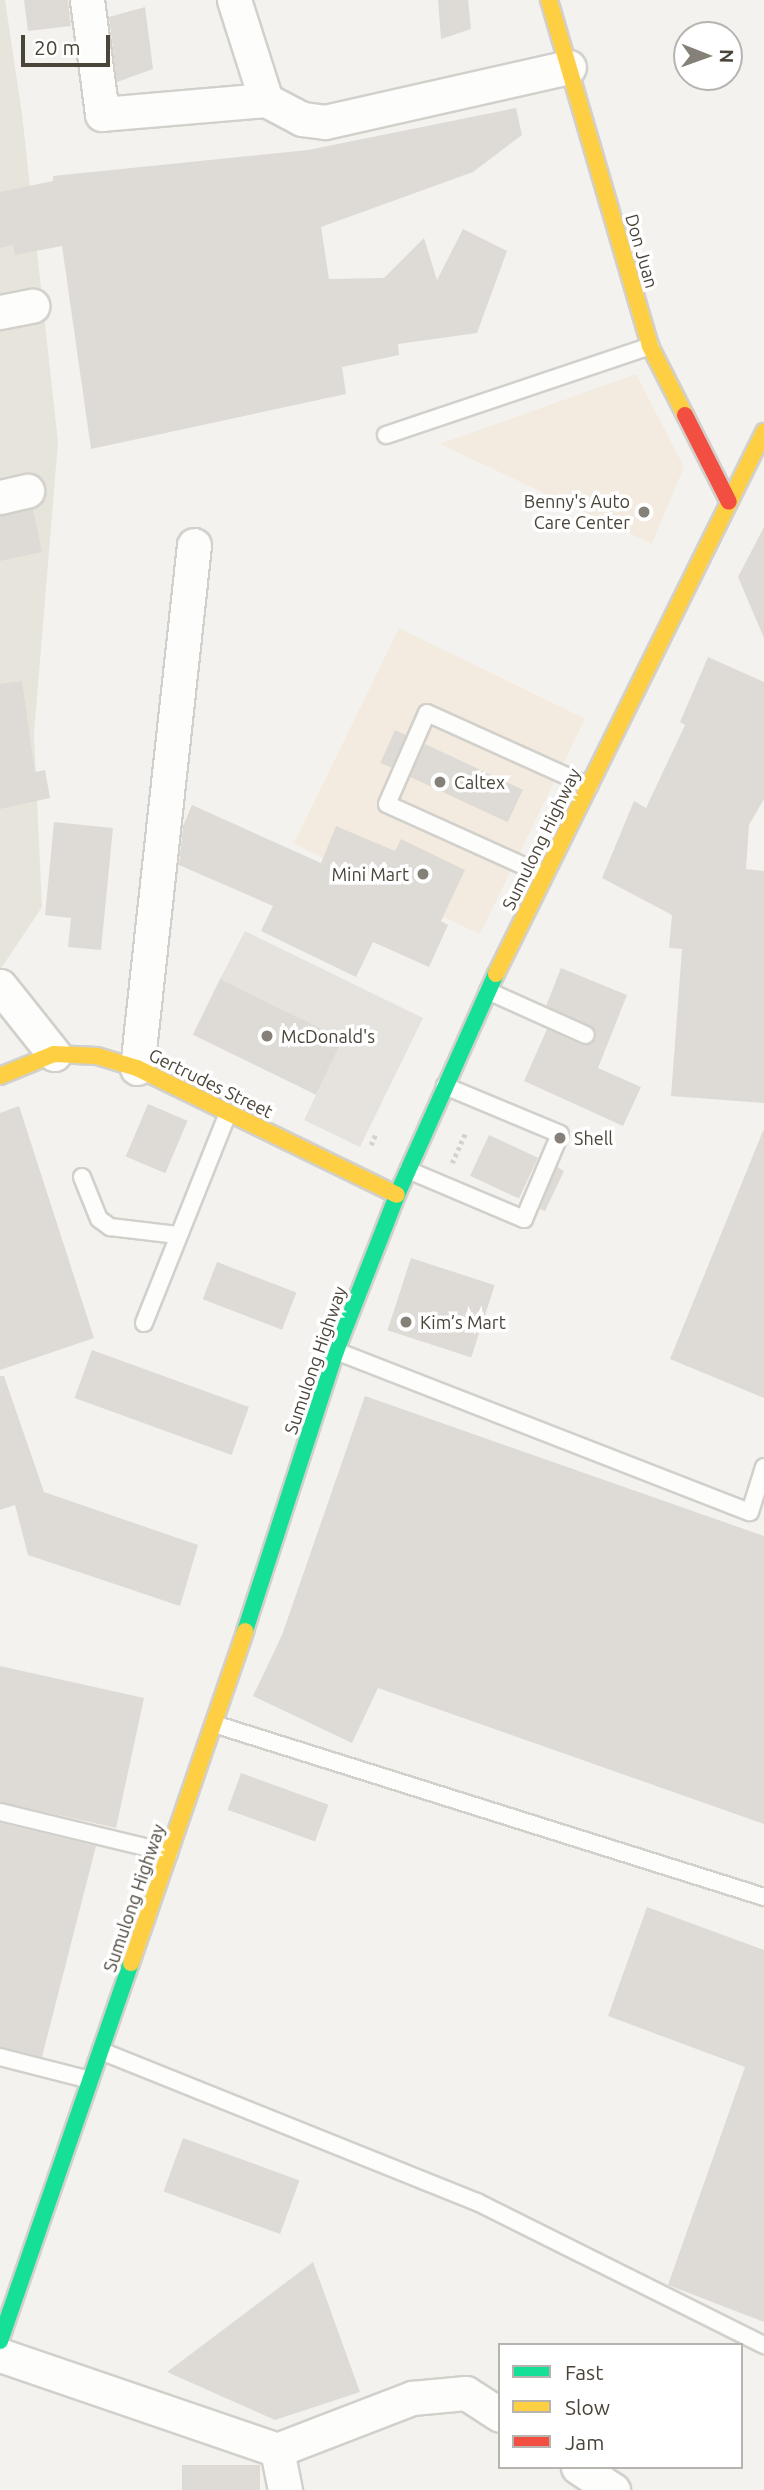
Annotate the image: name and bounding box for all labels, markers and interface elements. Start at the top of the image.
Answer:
scale bar [24,21,114,65]
north arrow [673,21,743,91]
text: 20 m [34,35,81,59]
text: N [716,49,738,64]
street label: Don Juan [621,211,663,291]
place label: Benny's Auto Care Center [524,491,630,534]
marker: Benny's Auto Care Center [636,504,652,520]
street label: Sumulong Highway [497,765,585,913]
place label: Caltex [454,771,505,793]
marker: Caltex [432,774,448,790]
place label: Mini Mart [331,863,409,885]
marker: Mini Mart [415,866,431,882]
place label: McDonald's [281,1025,375,1047]
marker: McDonald's [259,1028,275,1044]
street label: Gertrudes Street [145,1044,277,1122]
place label: Shell [574,1127,613,1149]
marker: Shell [552,1130,568,1146]
street label: Sumulong Highway [280,1283,350,1437]
place label: Kim’s Mart [420,1311,506,1333]
marker: Kim’s Mart [398,1314,414,1330]
street label: Sumulong Highway [99,1821,169,1975]
legend [498,2343,743,2469]
text: Fast [565,2360,603,2384]
text: Slow [565,2395,610,2419]
text: Jam [565,2430,604,2454]

